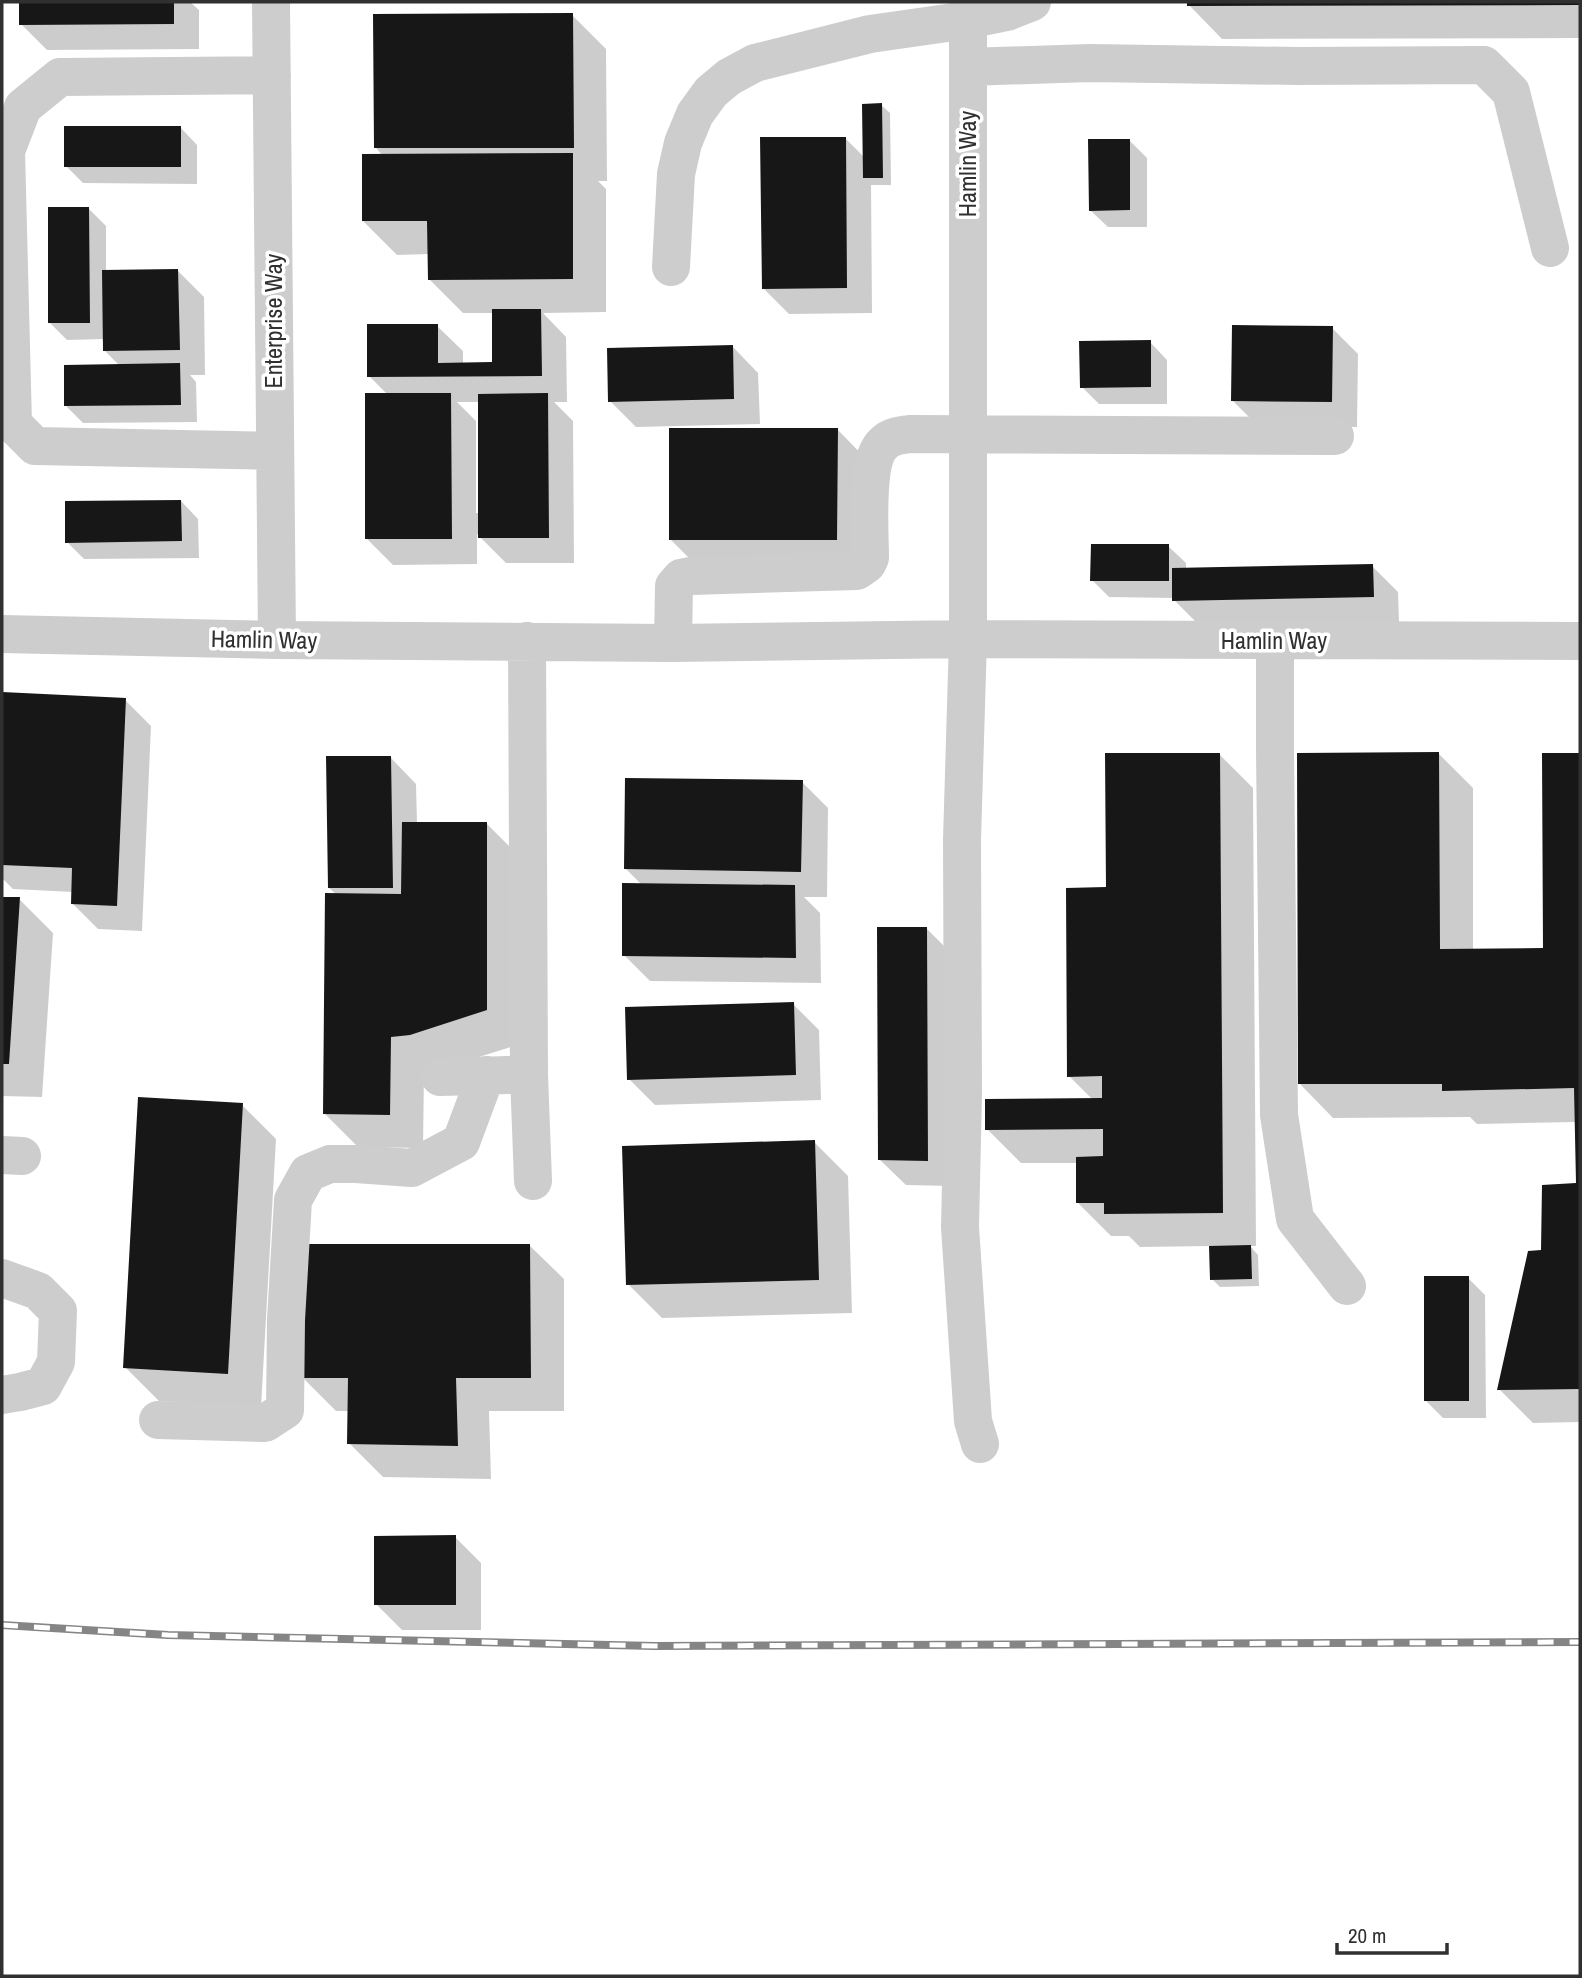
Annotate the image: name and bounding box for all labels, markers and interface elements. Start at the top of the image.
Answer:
street label: Hamlin Way [951,111,983,217]
street label: Enterprise Way [257,253,289,388]
street label: Hamlin Way [211,622,318,656]
street label: Hamlin Way [1221,624,1327,656]
scale bar [1337,1912,1447,1956]
text: 20 m [1348,1921,1386,1950]

